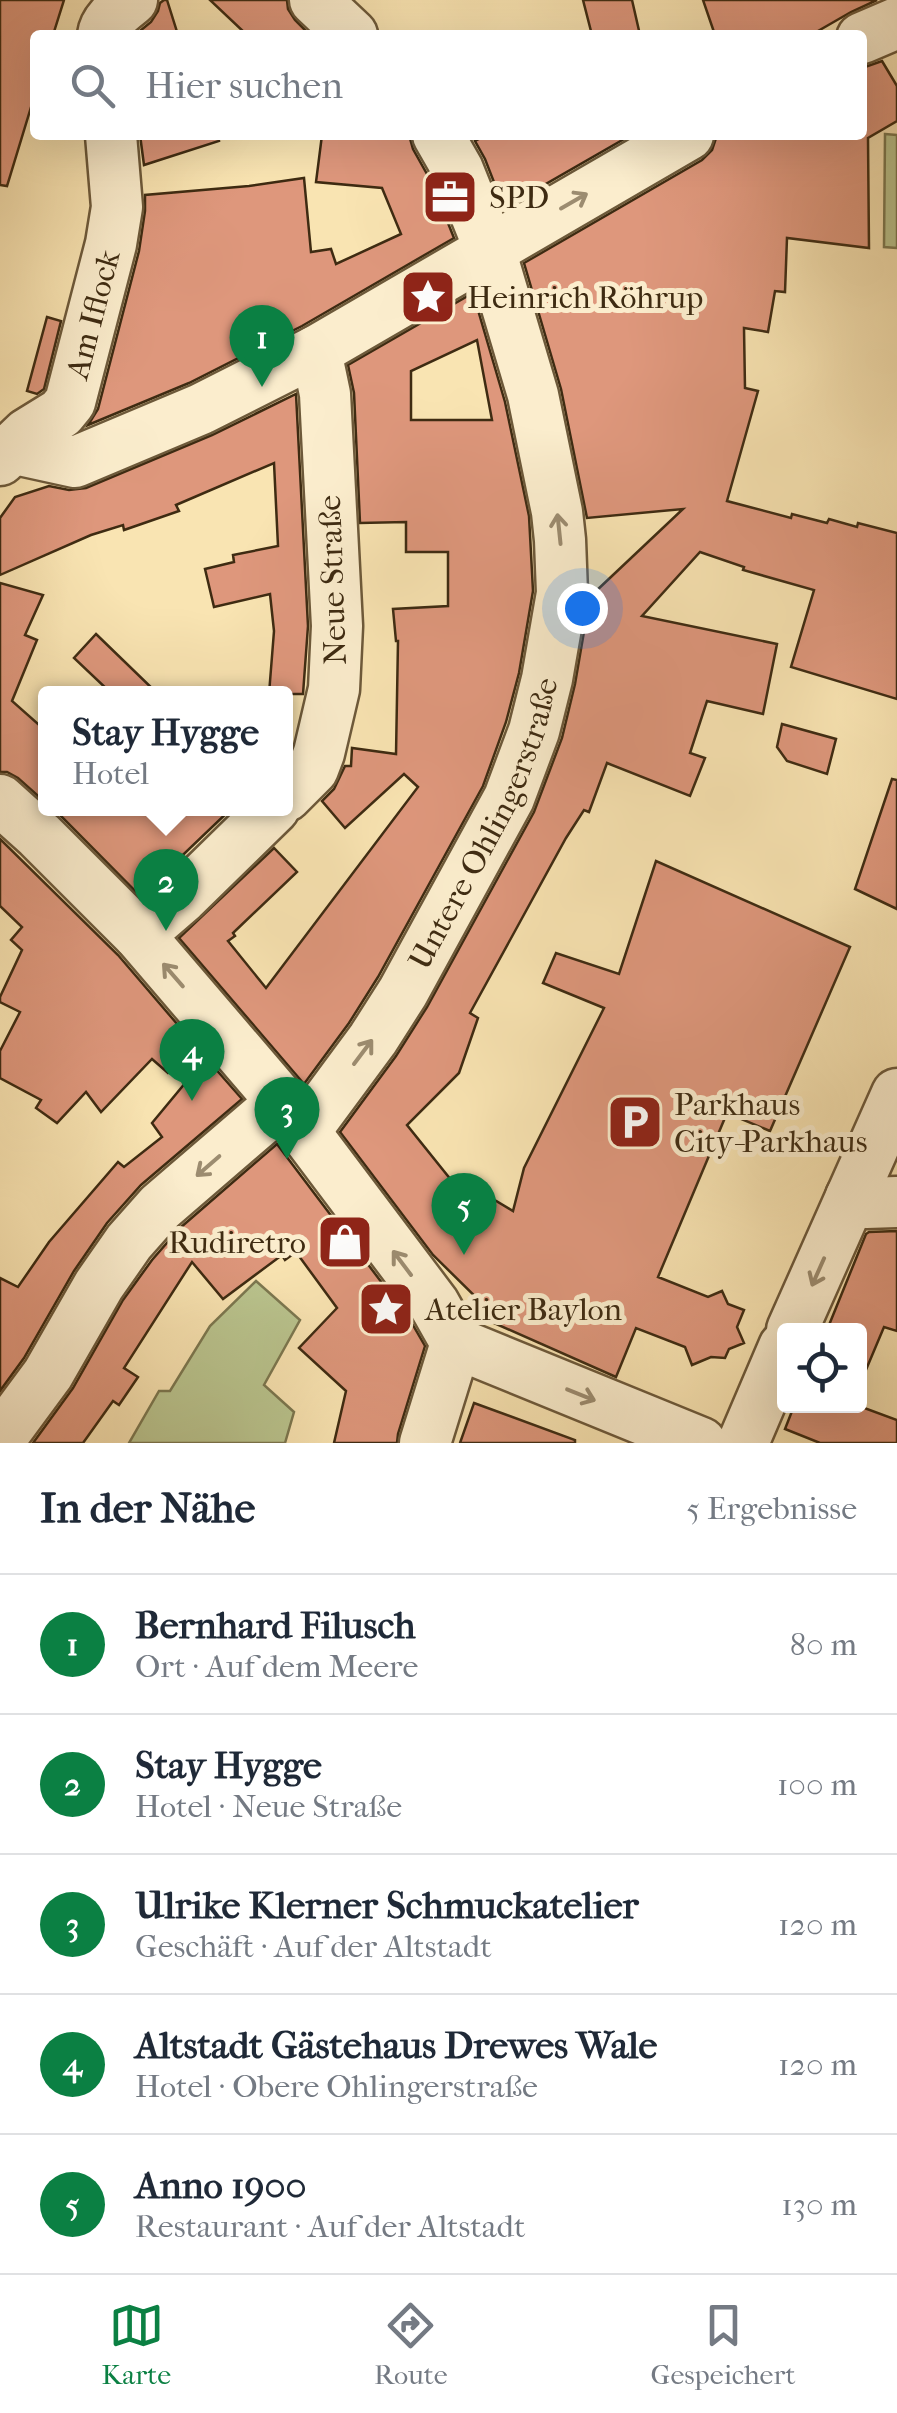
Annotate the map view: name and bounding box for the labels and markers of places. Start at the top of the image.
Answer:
office icon: SPD [420,167,480,227]
place label: SPD [489,179,549,216]
place icon: Heinrich Röhrup [398,267,458,327]
place label: Heinrich Röhrup [467,279,703,316]
pin: 1 [230,304,294,387]
pin: 2 [134,848,198,931]
pin: 4 [160,1018,224,1101]
pin: 3 [254,1076,320,1159]
place label: Parkhaus City-Parkhaus [674,1086,868,1160]
parking icon: Parkhaus City-Parkhaus [605,1092,665,1152]
pin: 5 [432,1172,496,1255]
shop icon: Rudiretro [315,1212,375,1272]
place label: Rudiretro [168,1224,306,1261]
place icon: Atelier Baylon [356,1279,416,1339]
place label: Atelier Baylon [423,1291,623,1328]

